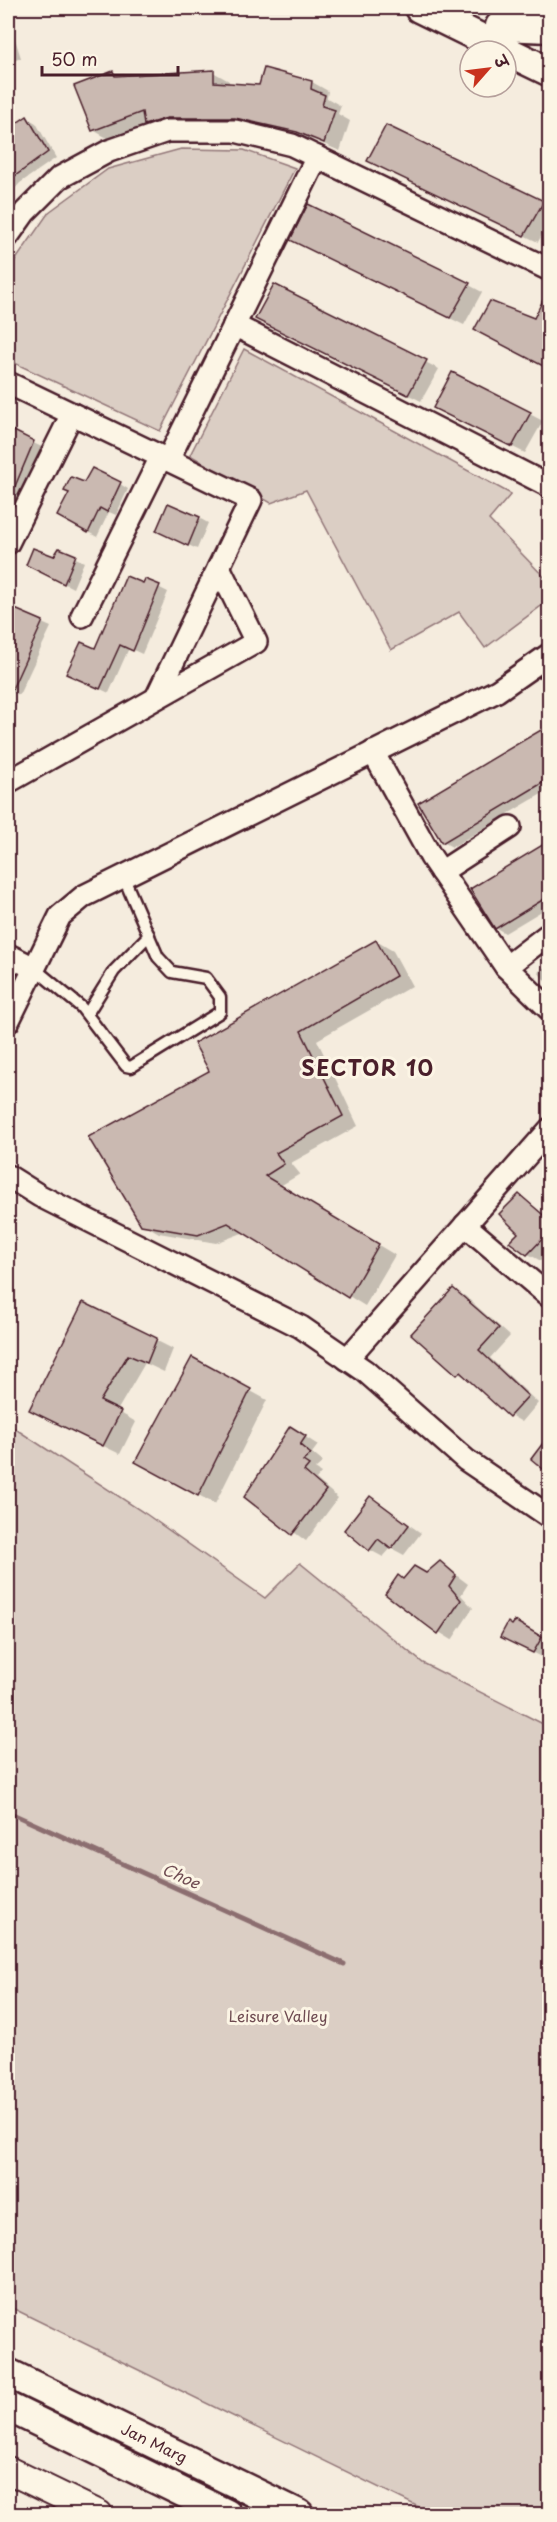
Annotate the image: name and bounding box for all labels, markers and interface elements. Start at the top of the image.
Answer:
scale bar [42,39,178,77]
north arrow [458,39,518,99]
text: 50 m [51,45,98,72]
text: उ [488,49,516,73]
district label: SECTOR 10 [302,1051,434,1083]
water label: Choe [159,1856,205,1895]
park label: Leisure Valley [228,2004,328,2027]
street label: Jan Marg [118,2416,191,2468]

